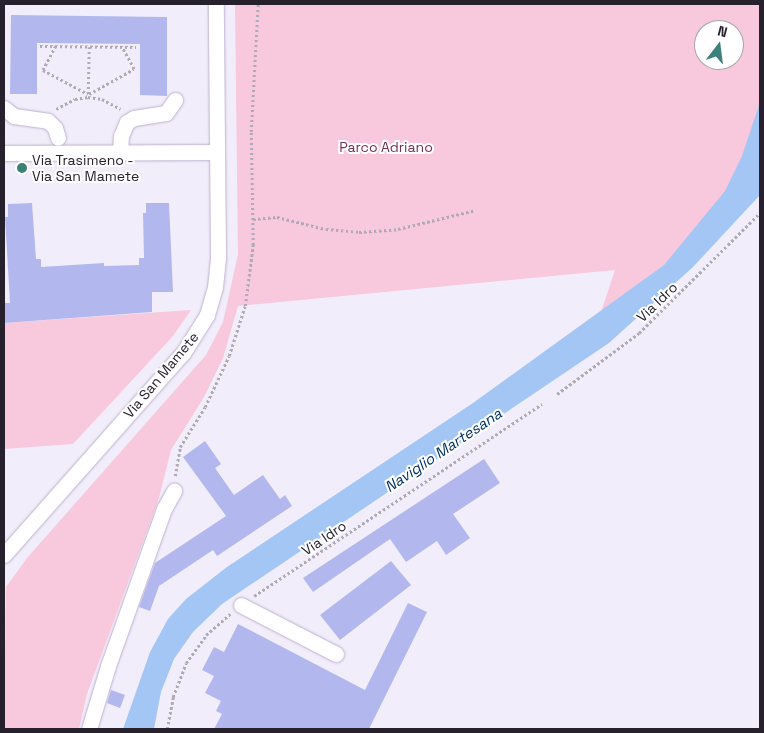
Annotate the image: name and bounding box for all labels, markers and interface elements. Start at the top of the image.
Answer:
north arrow [694,20,744,70]
text: N [716,22,729,41]
park label: Parco Adriano [339,139,433,155]
place label: Via Trasimeno - Via San Mamete [32,152,139,184]
marker: Via Trasimeno - Via San Mamete [16,162,28,174]
street label: Via Idro [633,279,681,325]
street label: Via San Mamete [120,329,202,421]
water label: Naviglio Martesana [381,404,505,496]
street label: Via Idro [299,517,349,559]

